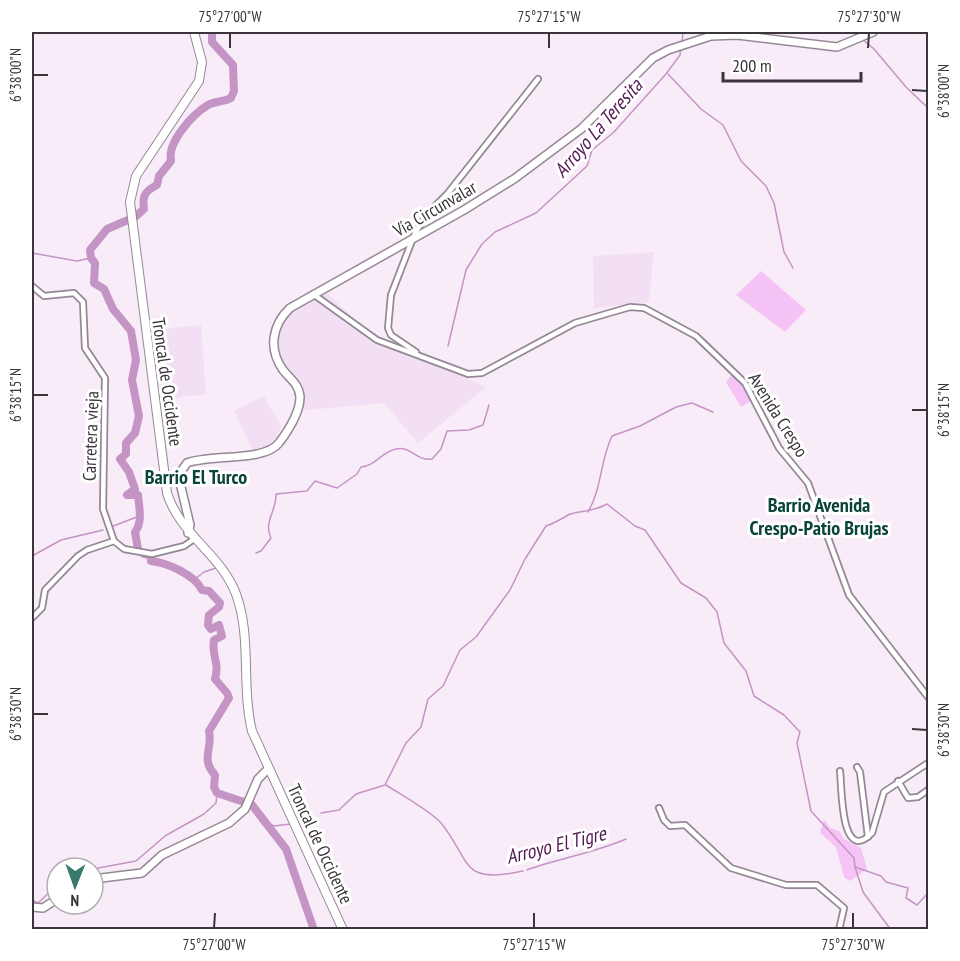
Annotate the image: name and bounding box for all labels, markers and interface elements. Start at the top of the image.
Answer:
text: 75°27'00"W [198,7,262,26]
text: 75°27'15"W [517,7,581,26]
text: 75°27'30"W [837,7,901,26]
scale bar [723,45,861,83]
text: 6°38'00"N [6,48,25,102]
text: 200 m [732,54,772,77]
text: 6°38'00"N [934,64,953,118]
water label: Arroyo La Teresita [548,72,649,183]
street label: Vía Circunvalar [388,175,481,242]
street label: Troncal de Occidente [147,316,188,448]
text: 6°38'15"N [6,368,25,422]
street label: Avenida Crespo [743,368,813,461]
text: 6°38'15"N [934,383,953,437]
street label: Carretera vieja [77,391,104,481]
district label: Barrio El Turco [145,464,247,490]
district label: Barrio Avenida Crespo-Patio Brujas [749,492,889,541]
text: 6°38'30"N [6,687,25,741]
text: 6°38'30"N [934,703,953,757]
street label: Troncal de Occidente [283,780,358,907]
water label: Arroyo El Tigre [503,820,610,870]
north arrow [45,856,105,916]
text: N [70,891,79,911]
text: 75°27'00"W [182,935,246,954]
text: 75°27'15"W [502,935,566,954]
text: 75°27'30"W [821,935,885,954]

